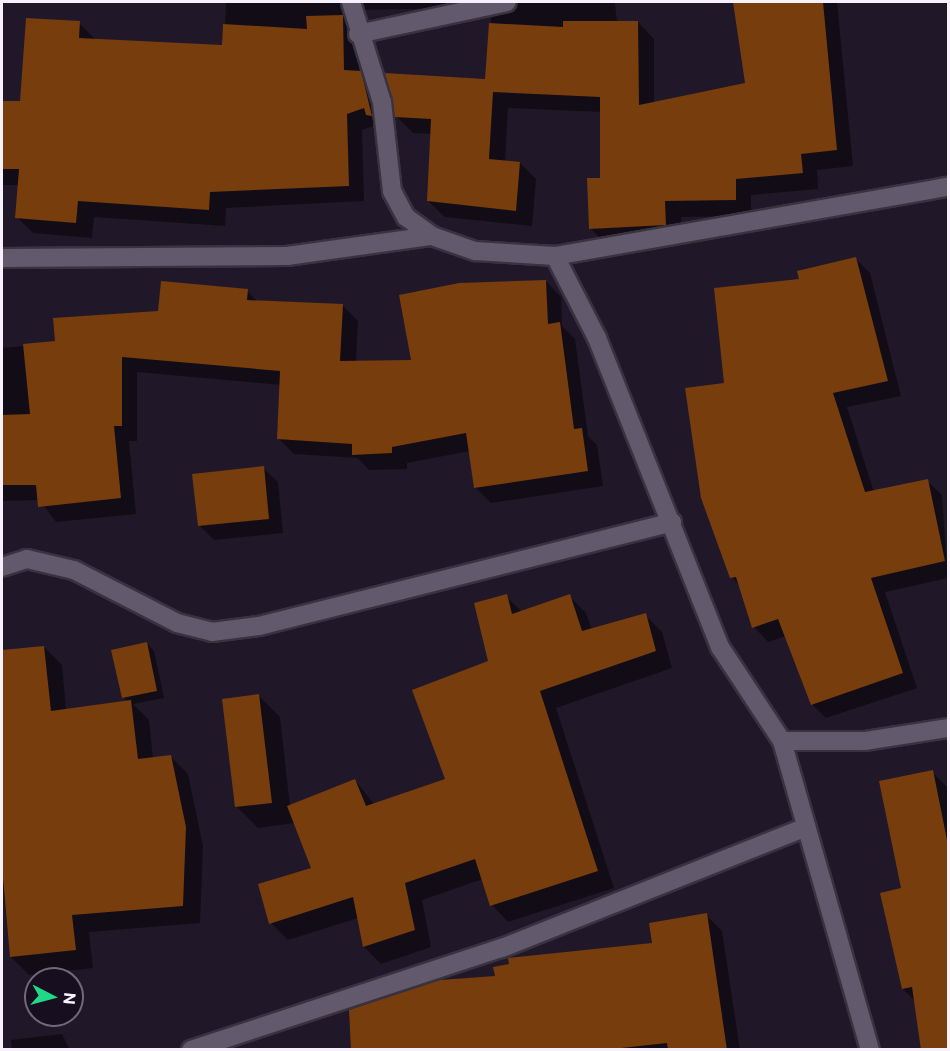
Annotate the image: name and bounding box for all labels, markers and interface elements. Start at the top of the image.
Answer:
north arrow [24,967,84,1027]
text: N [60,992,80,1006]

